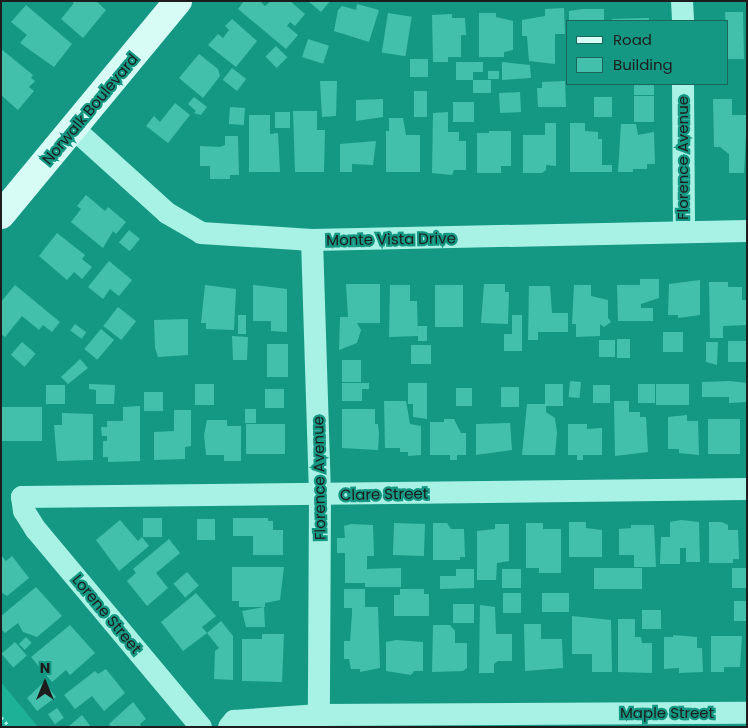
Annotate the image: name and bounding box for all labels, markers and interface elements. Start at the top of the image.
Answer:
legend [566,20,728,85]
text: Road [613,29,652,50]
street label: Norwalk Boulevard [38,50,142,168]
text: Building [613,54,673,75]
street label: Florence Avenue [674,96,692,220]
street label: Monte Vista Drive [326,229,456,249]
street label: Florence Avenue [309,416,329,540]
street label: Clare Street [340,484,428,504]
street label: Lorene Street [69,571,145,657]
north arrow [20,658,70,708]
text: N [40,658,50,678]
street label: Maple Street [620,704,714,722]

